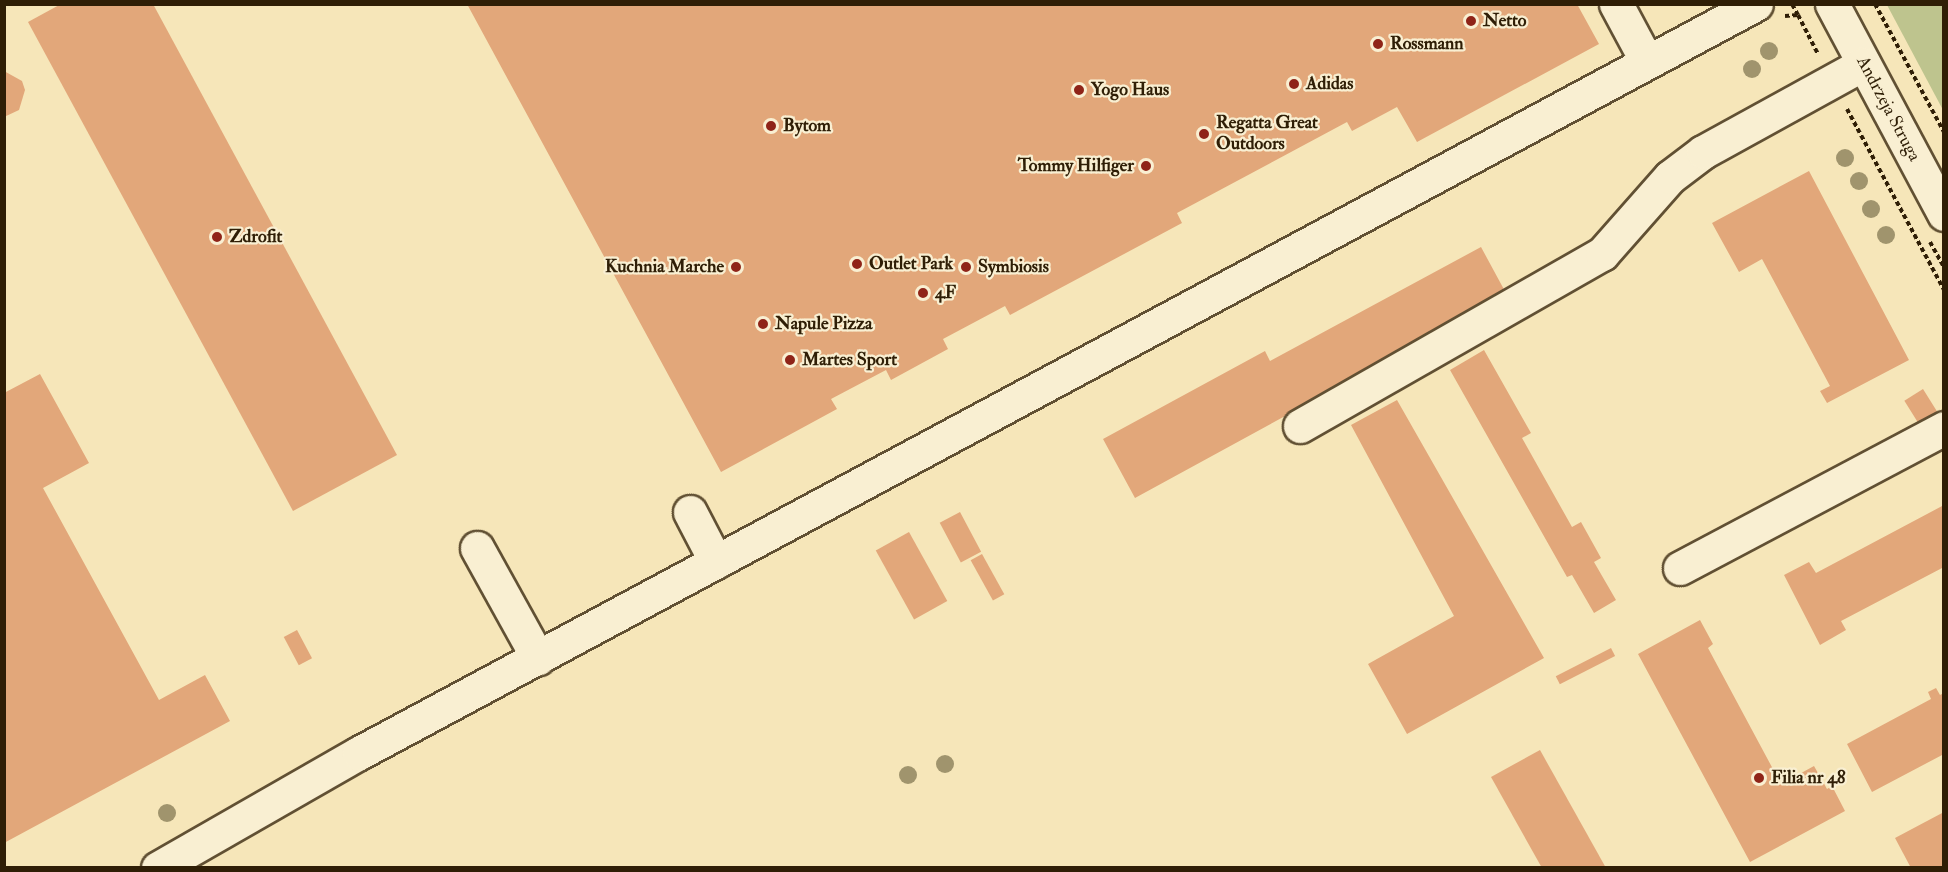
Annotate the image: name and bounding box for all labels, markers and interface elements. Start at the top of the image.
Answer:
place label: Netto [1483,10,1527,32]
marker: Netto [1464,14,1478,28]
place label: Rossmann [1390,33,1464,55]
marker: Rossmann [1371,37,1385,51]
street label: Andrzeja Struga [1851,53,1925,165]
place label: Adidas [1306,73,1353,95]
marker: Adidas [1287,77,1301,91]
place label: Yogo Haus [1091,79,1169,101]
marker: Yogo Haus [1072,83,1086,97]
place label: Regatta Great Outdoors [1216,113,1318,156]
place label: Bytom [783,115,831,137]
marker: Bytom [764,119,778,133]
marker: Regatta Great Outdoors [1197,127,1211,141]
place label: Tommy Hilfiger [1018,155,1134,177]
marker: Tommy Hilfiger [1139,159,1153,173]
place label: Zdrofit [229,226,282,248]
marker: Zdrofit [210,230,224,244]
place label: Outlet Park [869,253,953,275]
place label: Kuchnia Marche [605,256,724,278]
place label: Symbiosis [978,256,1049,278]
marker: Outlet Park [850,257,864,271]
marker: Kuchnia Marche [729,260,743,274]
marker: Symbiosis [959,260,973,274]
place label: 4F [935,282,956,304]
marker: 4F [916,286,930,300]
place label: Napule Pizza [775,313,872,335]
marker: Napule Pizza [756,317,770,331]
place label: Martes Sport [802,349,897,371]
marker: Martes Sport [783,353,797,367]
place label: Filia nr 48 [1771,767,1845,789]
marker: Filia nr 48 [1752,771,1766,785]

